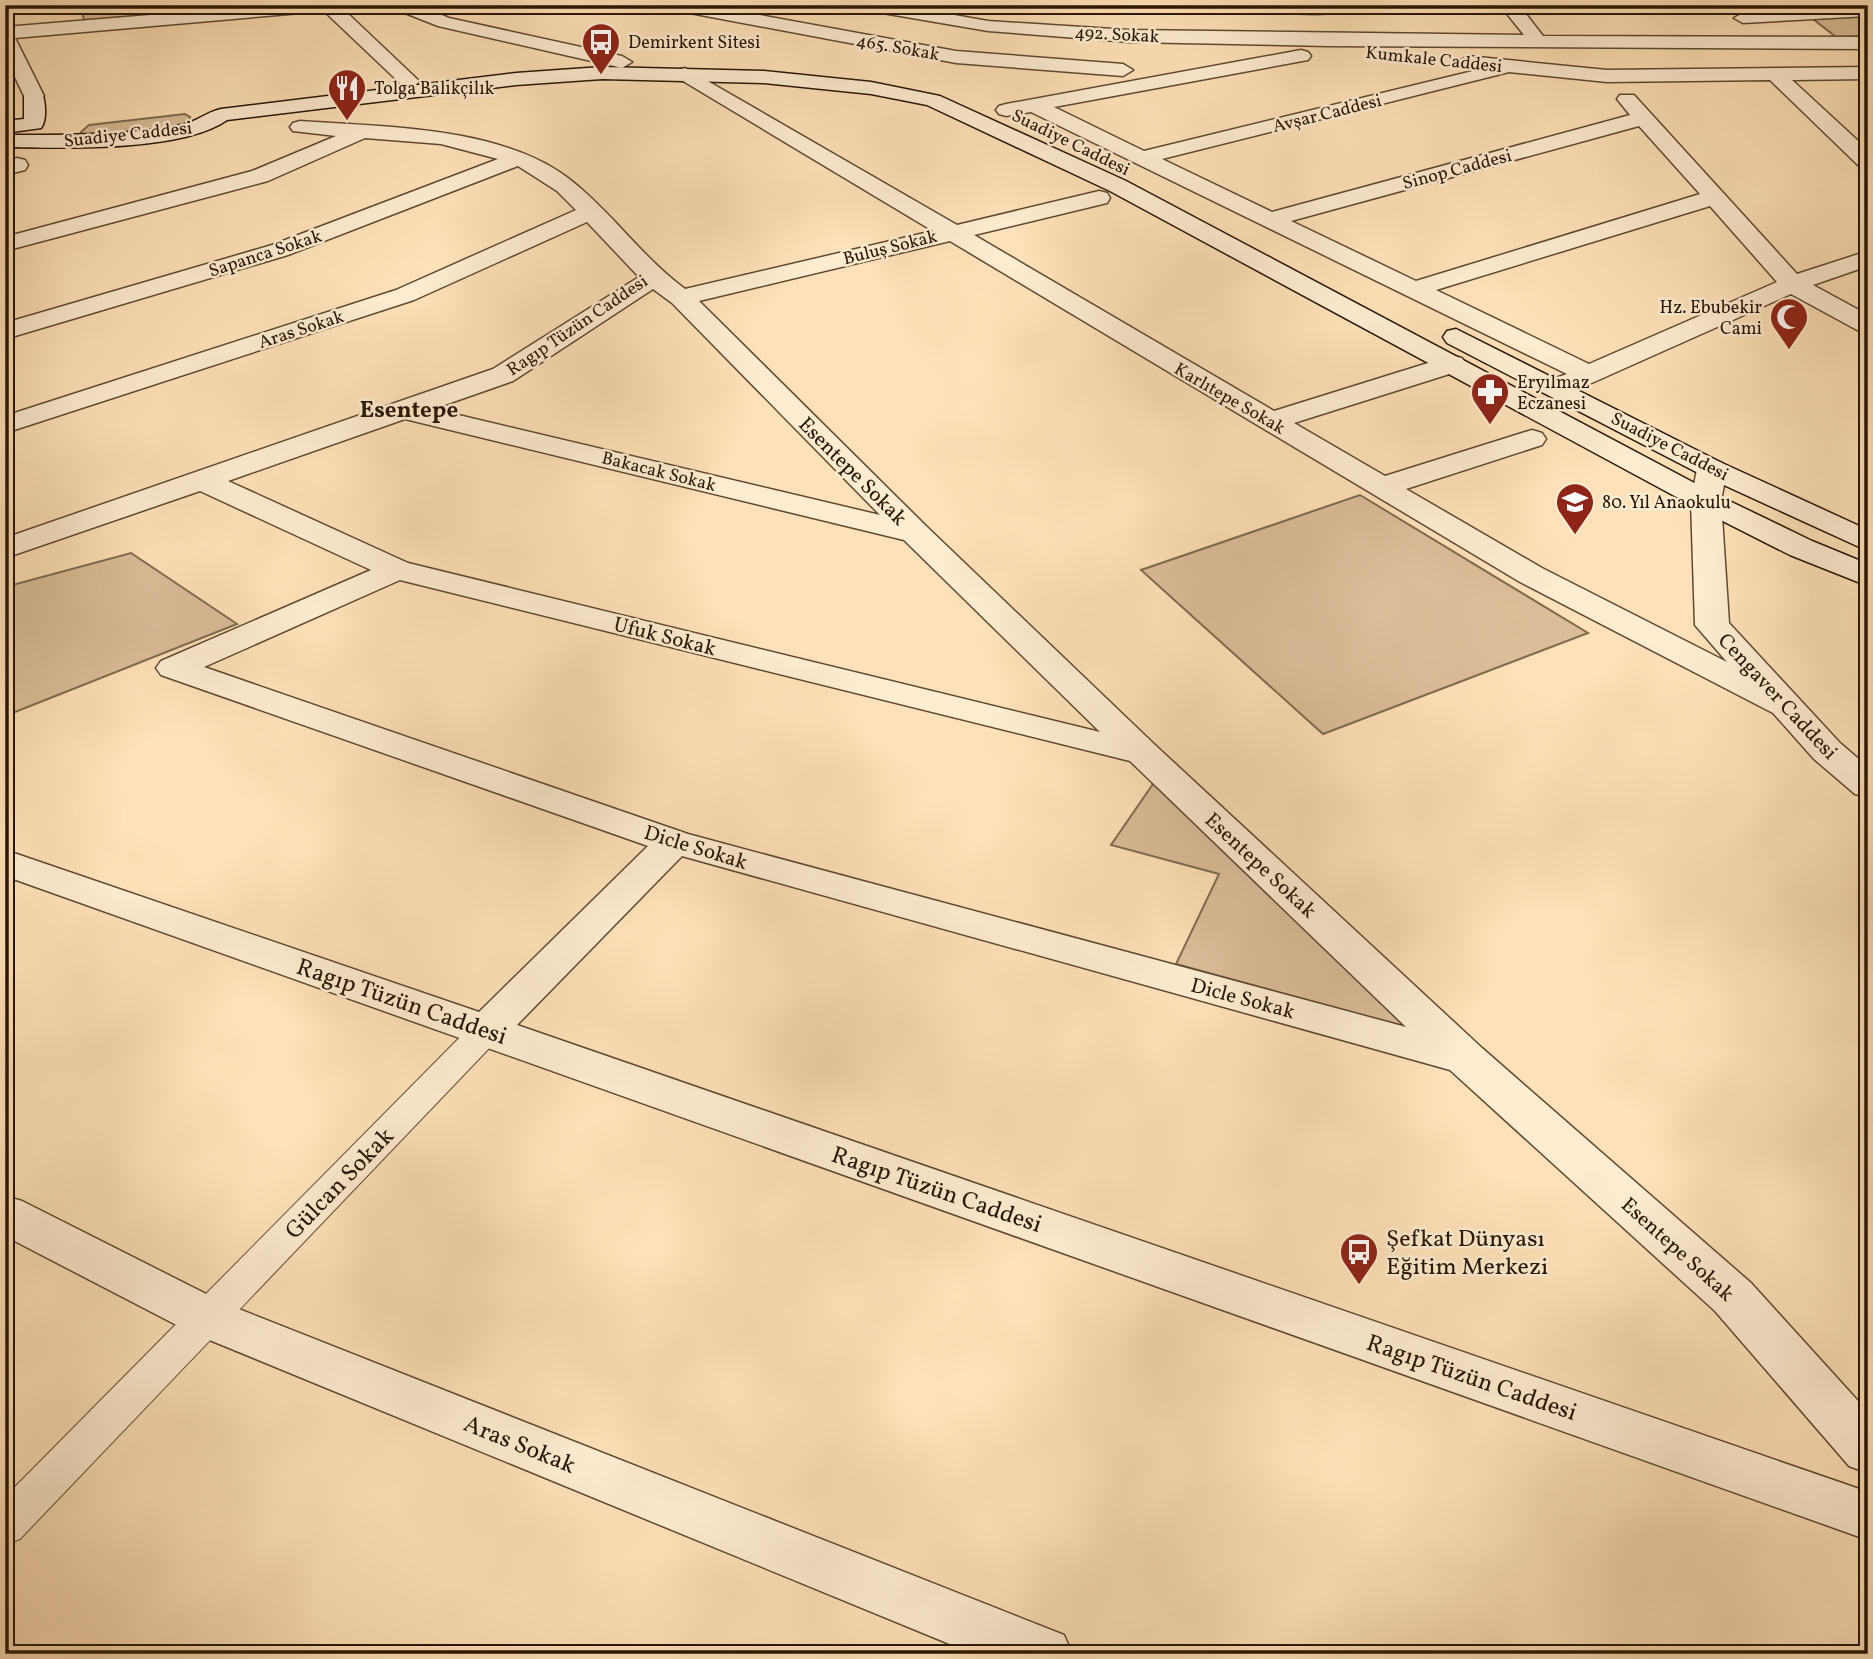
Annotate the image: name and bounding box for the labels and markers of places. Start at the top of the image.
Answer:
bus stop icon: Demirkent Sitesi [580,21,622,76]
place label: Demirkent Sitesi [628,31,760,56]
restaurant icon: Tolga Balıkçilık [326,67,368,122]
place label: Tolga Balıkçilık [374,77,495,102]
place label: Hz. Ebubekir Cami [1660,296,1762,342]
mosque icon: Hz. Ebubekir Cami [1768,296,1810,351]
pharmacy icon: Eryılmaz Eczanesi [1469,371,1511,426]
place label: Eryılmaz Eczanesi [1517,371,1590,417]
school or university icon: 80. Yıl Anaokulu [1554,481,1596,536]
place label: 80. Yıl Anaokulu [1602,491,1731,516]
place label: Şefkat Dünyası Eğitim Merkezi [1386,1223,1548,1285]
bus stop icon: Şefkat Dünyası Eğitim Merkezi [1338,1231,1380,1286]

